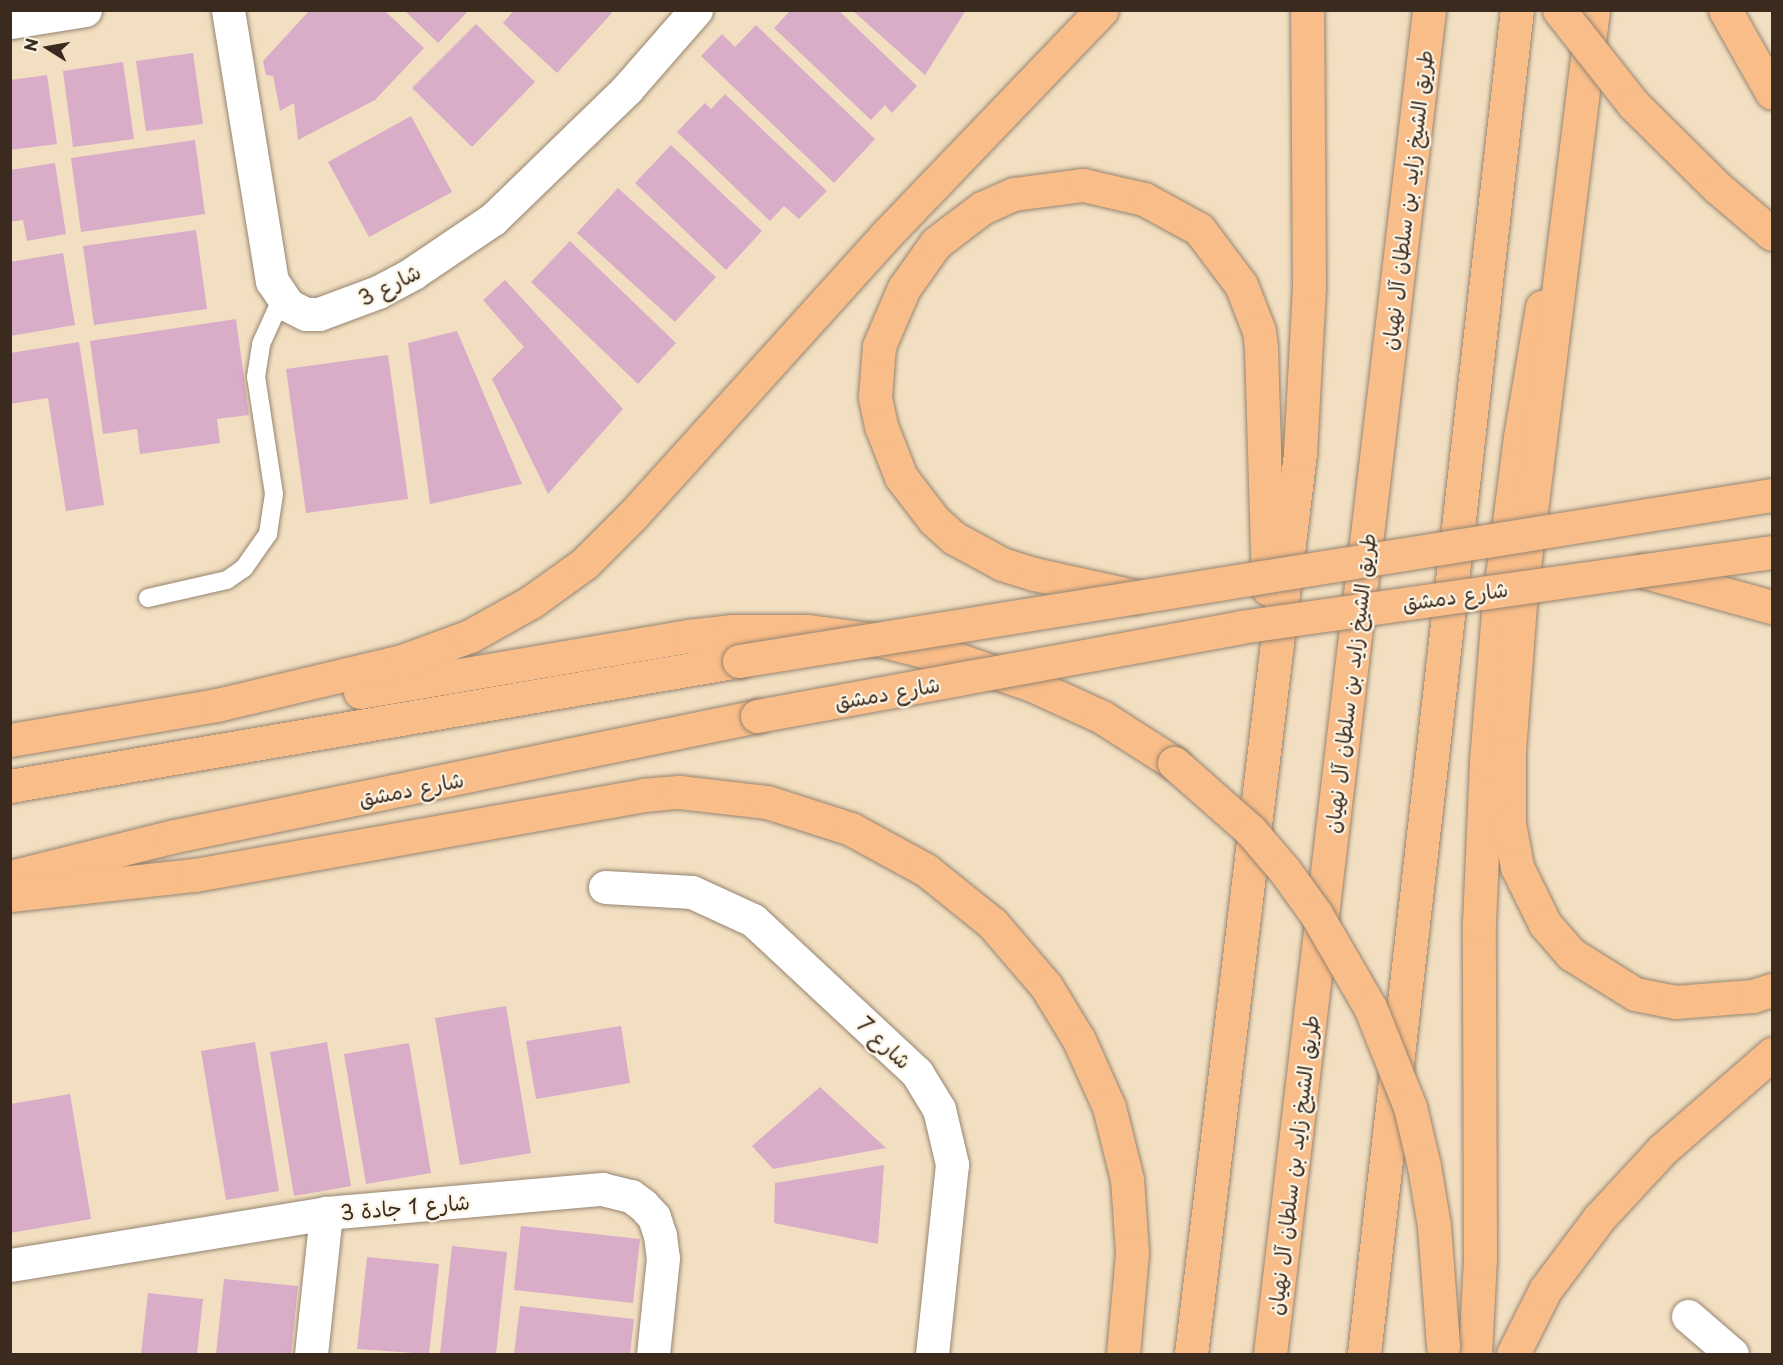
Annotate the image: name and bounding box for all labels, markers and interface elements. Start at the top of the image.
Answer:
north arrow [18,18,78,78]
text: N [17,36,43,53]
street label: طريق الشيخ زايد بن سلطان آل نهيان [1375,48,1437,352]
street label: شارع 3 [354,258,424,310]
street label: طريق الشيخ زايد بن سلطان آل نهيان [1318,531,1380,835]
street label: شارع دمشق [1401,575,1509,615]
street label: شارع دمشق [832,670,942,714]
street label: شارع دمشق [356,765,466,811]
street label: شارع 7 [853,1011,917,1073]
street label: طريق الشيخ زايد بن سلطان آل نهيان [1261,1013,1323,1317]
street label: شارع 1 جادة 3 [339,1188,471,1224]

